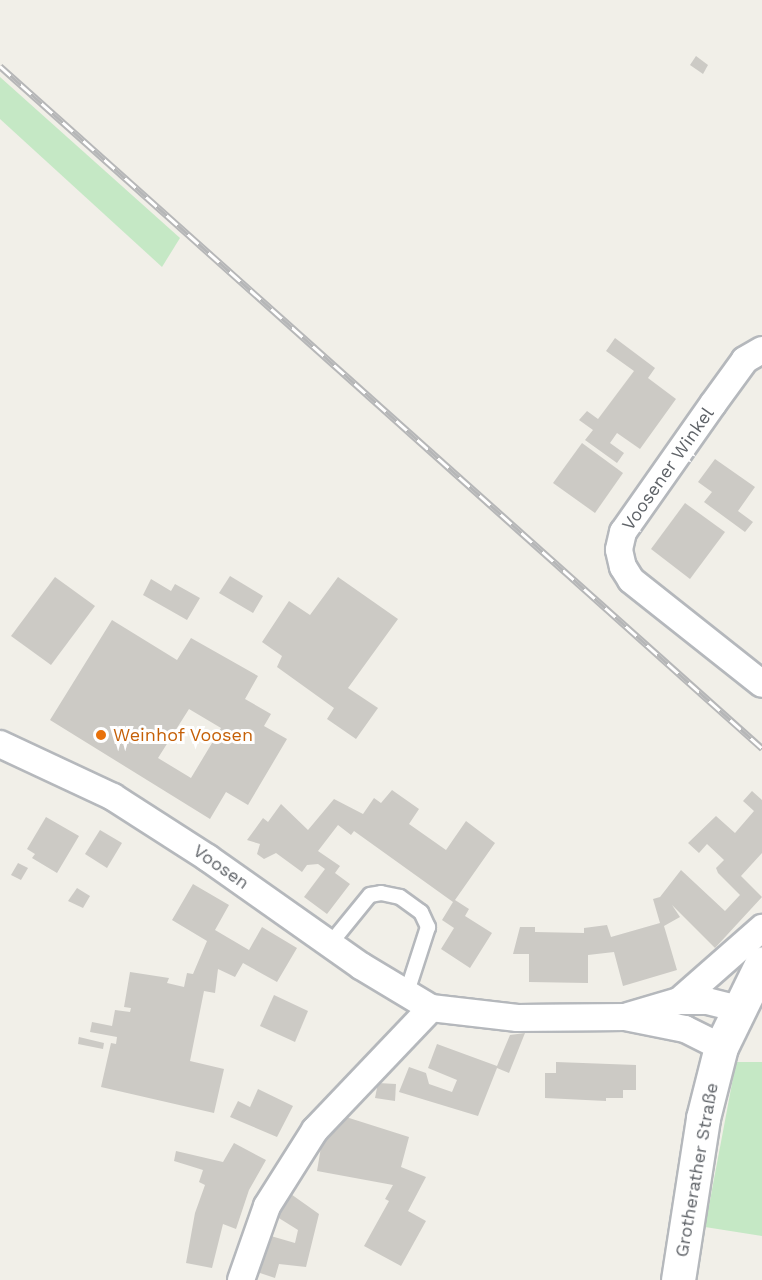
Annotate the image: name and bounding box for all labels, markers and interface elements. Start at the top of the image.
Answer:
street label: Voosener Winkel [617,403,719,535]
place label: Weinhof Voosen [113,724,254,746]
marker: Weinhof Voosen [94,728,108,742]
street label: Voosen [189,840,253,894]
street label: Grotherather Straße [671,1081,723,1259]

